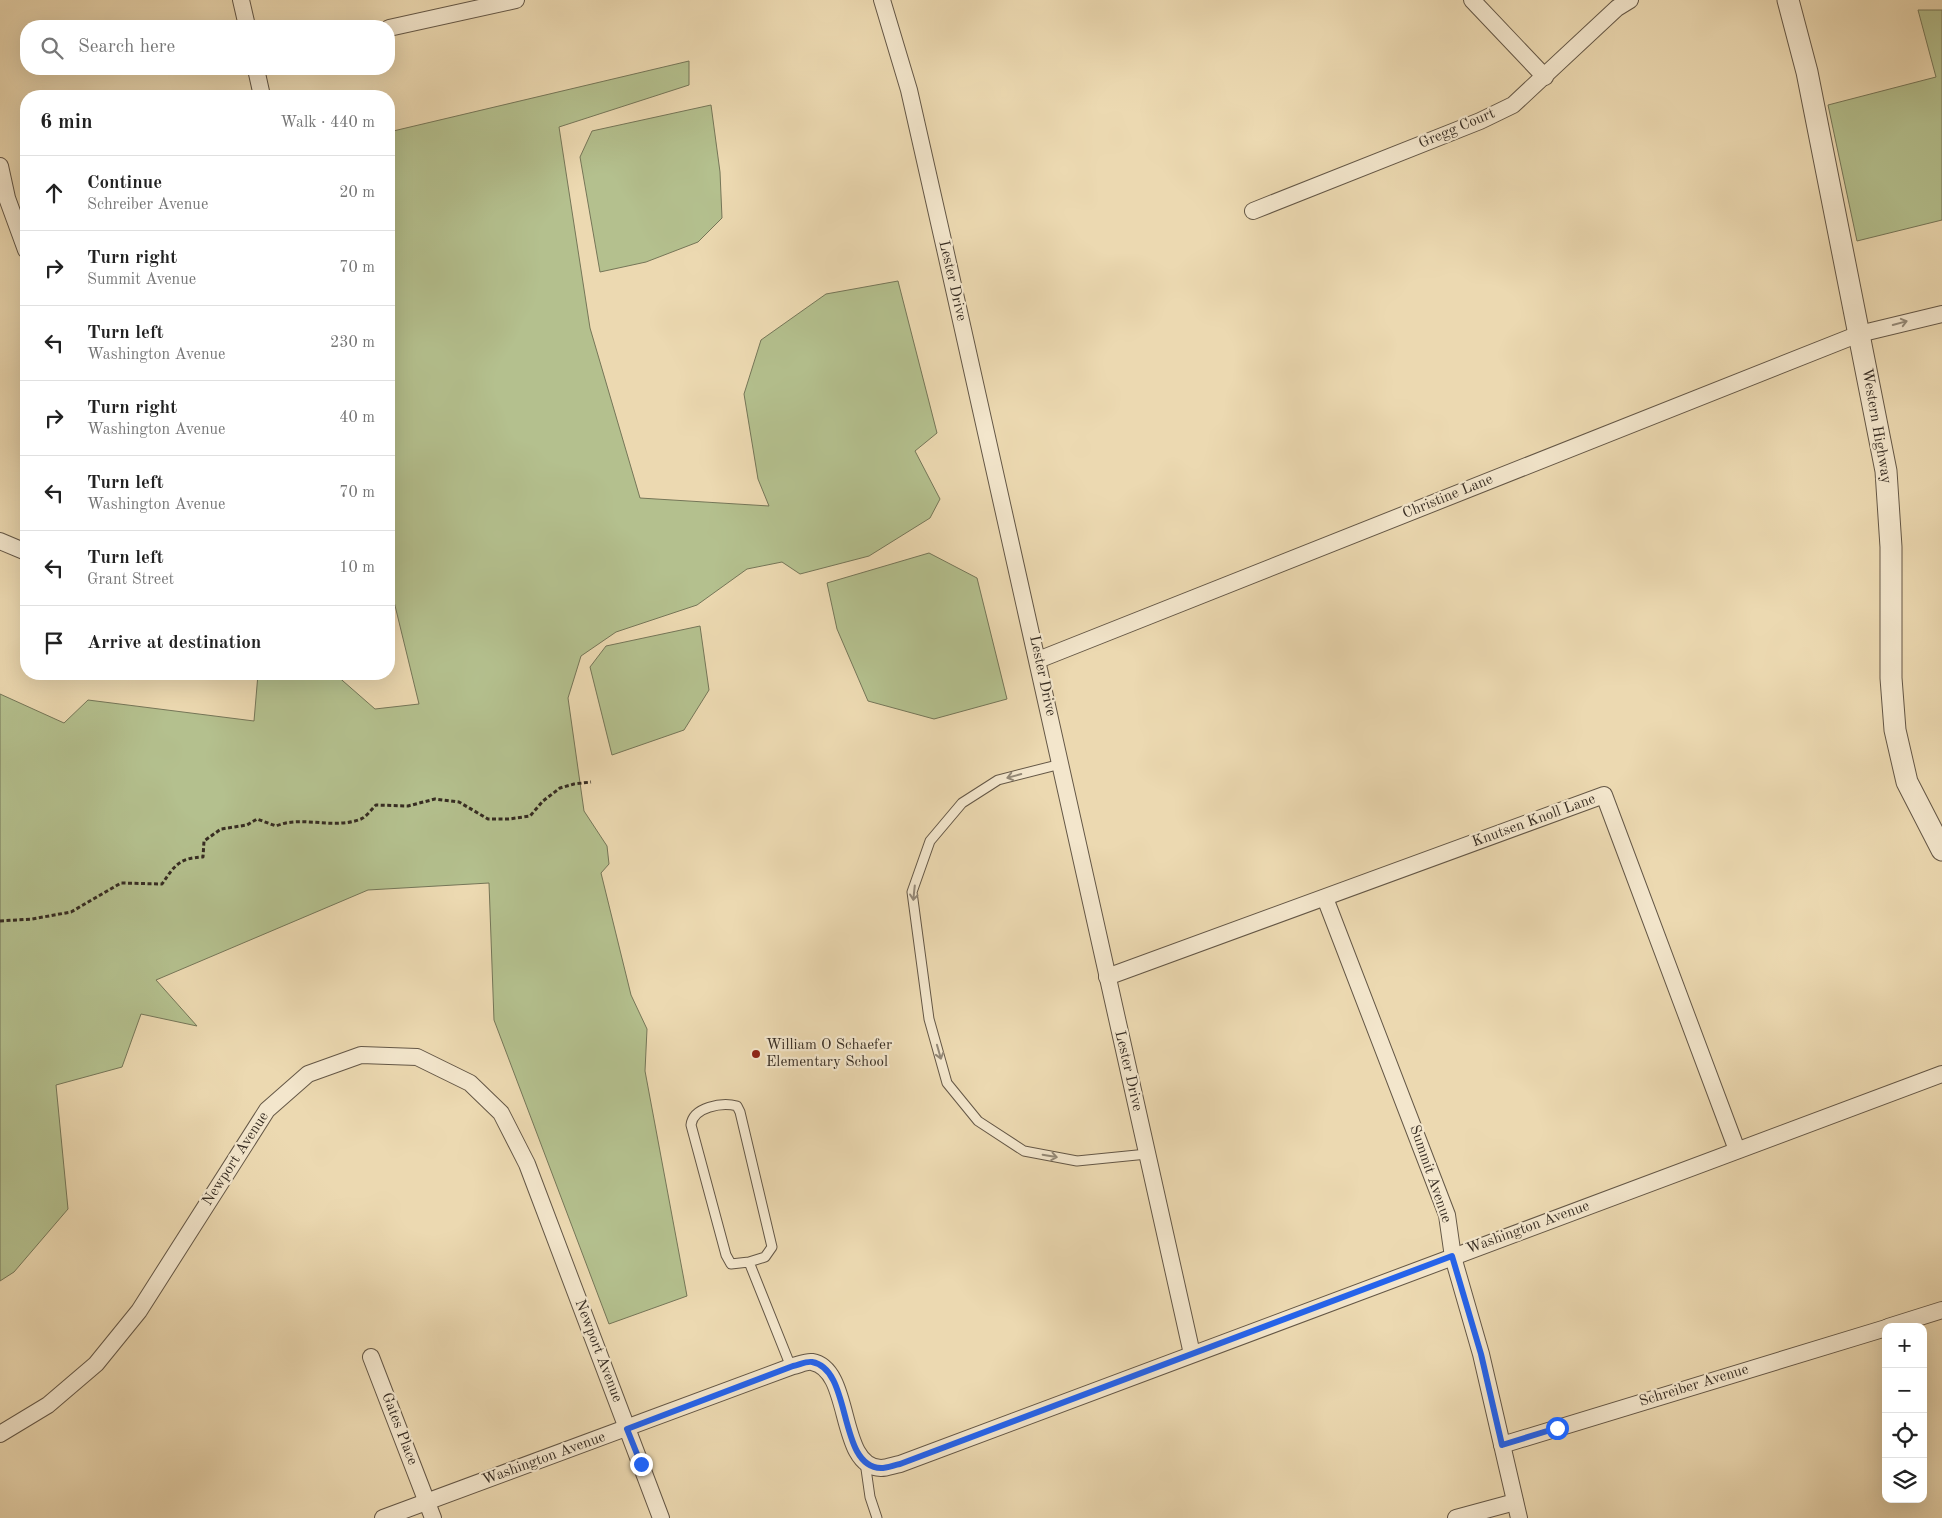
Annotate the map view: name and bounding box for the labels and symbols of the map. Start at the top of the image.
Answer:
street label: Gregg Court [1417,106,1497,152]
street label: Lester Drive [935,239,969,323]
one-way arrow [1892,318,1908,327]
street label: Western Highway [1858,367,1894,485]
street label: Christine Lane [1401,472,1495,522]
street label: Lester Drive [1026,634,1058,718]
one-way arrow [1006,772,1022,781]
street label: Knutsen Knoll Lane [1470,792,1598,850]
one-way arrow [909,884,919,900]
street label: Lester Drive [1111,1029,1145,1113]
place label: William O Schaefer Elementary School [766,1038,892,1070]
one-way arrow [934,1044,944,1060]
marker: William O Schaefer Elementary School [750,1048,762,1060]
street label: Newport Avenue [200,1109,272,1209]
street label: Summit Avenue [1406,1123,1454,1225]
one-way arrow [1042,1151,1058,1161]
street label: Washington Avenue [1464,1199,1592,1257]
street label: Newport Avenue [572,1298,624,1404]
street label: Schreiber Avenue [1637,1362,1751,1410]
street label: Gates Place [378,1391,420,1467]
route start [1546,1417,1569,1440]
street label: Washington Avenue [480,1430,608,1488]
route end [630,1453,653,1476]

